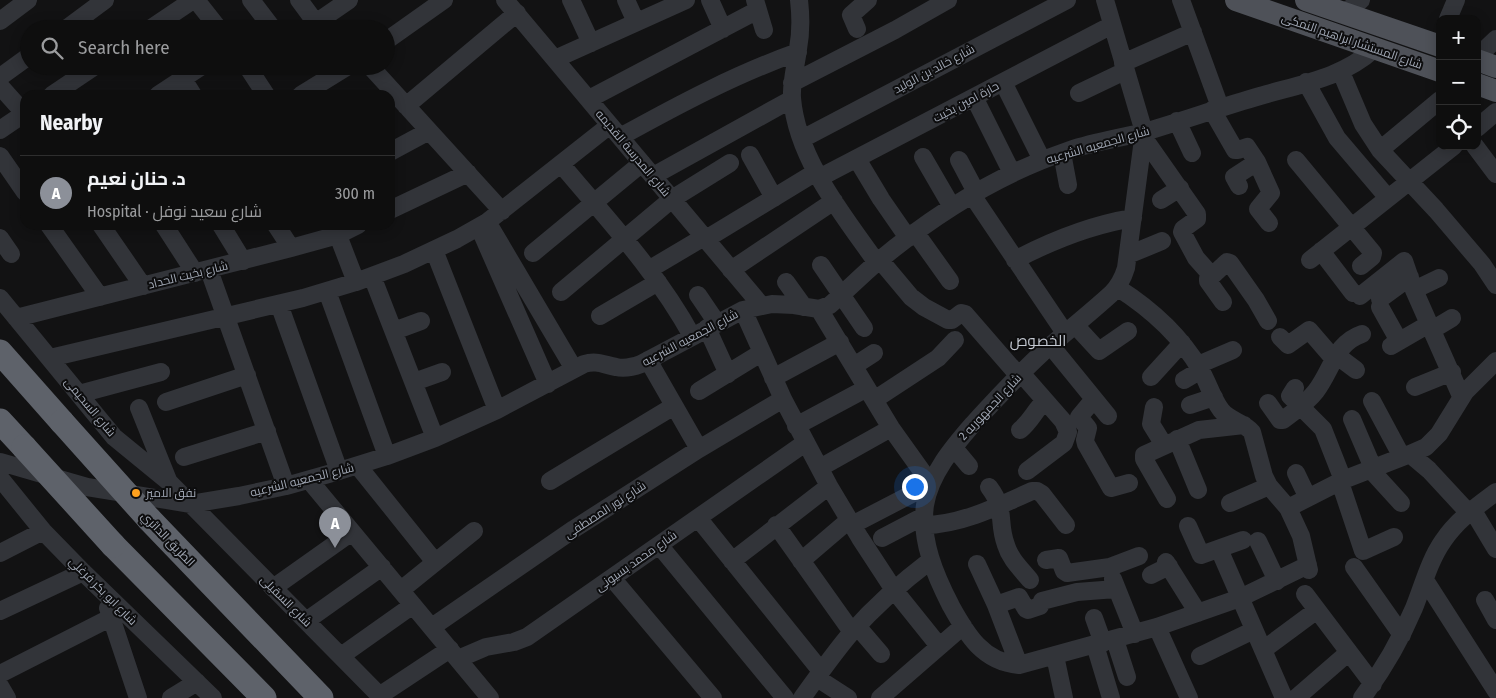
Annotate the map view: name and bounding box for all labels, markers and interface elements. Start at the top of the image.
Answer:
street label: شارع المستشار ابراهيم النمكى [1279,10,1424,73]
map controls [1436,15,1481,150]
button: + [1436,15,1481,60]
search box [20,20,395,75]
icon: search [38,34,66,62]
text: Search here [78,36,170,59]
street label: شارع خالد بن الوليد [891,42,978,97]
button: − [1436,60,1481,105]
street label: حارة امين بخيت [931,79,1001,125]
button: locate [1436,105,1481,150]
street label: شارع المدرسة القديمه [592,107,673,200]
text: Nearby [40,110,102,136]
street label: شارع الجمعيه الشرعيه [1045,124,1152,167]
text: د. حنان نعيم [87,167,186,190]
text: A [52,184,60,203]
text: 300 m [335,184,375,203]
text: Hospital · شارع سعيد نوفل [87,202,262,221]
street label: شارع بخيت الحداد [147,258,230,293]
street label: شارع الجمعيه الشرعيه [640,307,741,370]
district label: الخصوص [1010,332,1066,351]
street label: شارع الجمهوريه 2 [956,371,1025,444]
street label: شارع السحيمى [61,375,119,440]
street label: شارع الجمعيه الشرعيه [249,460,356,501]
your location [902,474,928,500]
street label: شارع نور المصطفى [562,478,649,542]
place label: نفق الامير [145,486,196,500]
marker: نفق الامير [130,487,142,499]
pin: A [319,507,351,548]
street label: الطريق الدائري [136,509,198,571]
street label: شارع محمد بسيونى [593,528,680,595]
street label: شارع ابو بكر فرغلي [64,554,140,630]
street label: شارع السقيلى [257,572,315,630]

